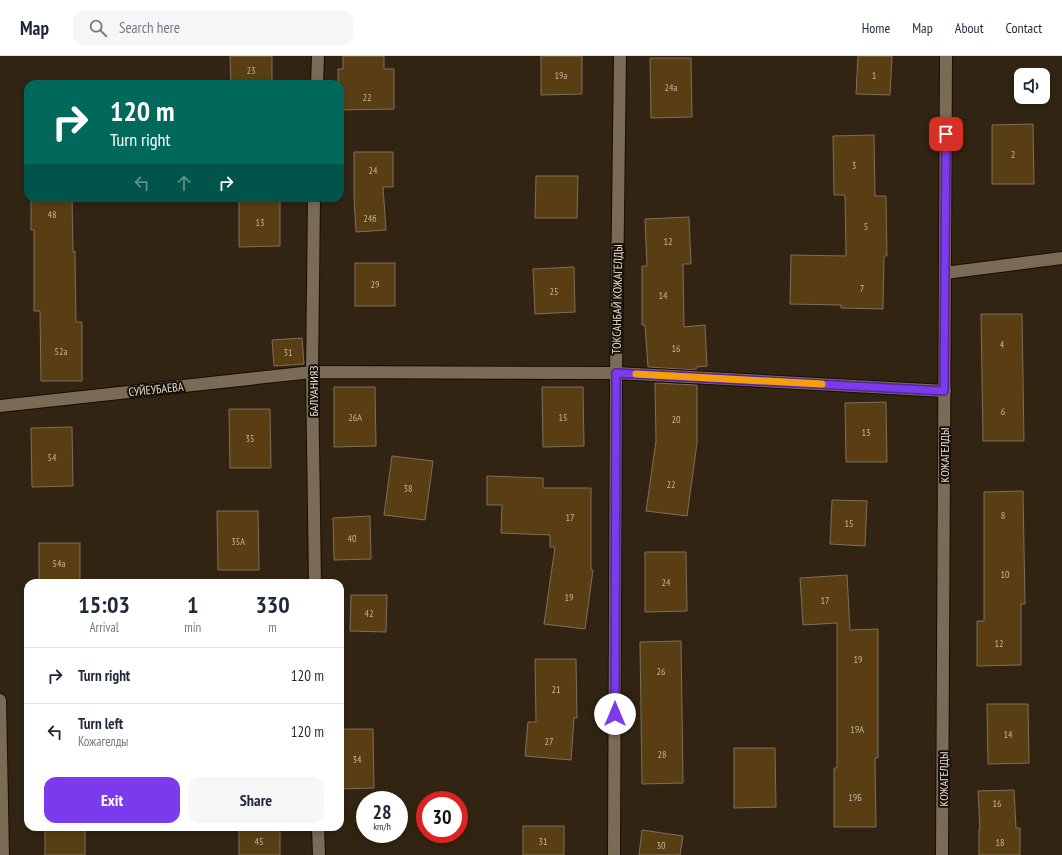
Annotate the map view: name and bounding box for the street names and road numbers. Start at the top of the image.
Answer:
street label: ТОКСАНБАЙ КОЖАГЕЛДЫ [609,244,625,354]
street label: БАЛУАНИЯЗ [306,365,321,417]
street label: СУЙЕУБАЕВА [128,379,185,399]
street label: КОЖАГЕЛДЫ [937,427,952,483]
street label: КОЖАГЕЛДЫ [936,751,951,807]

